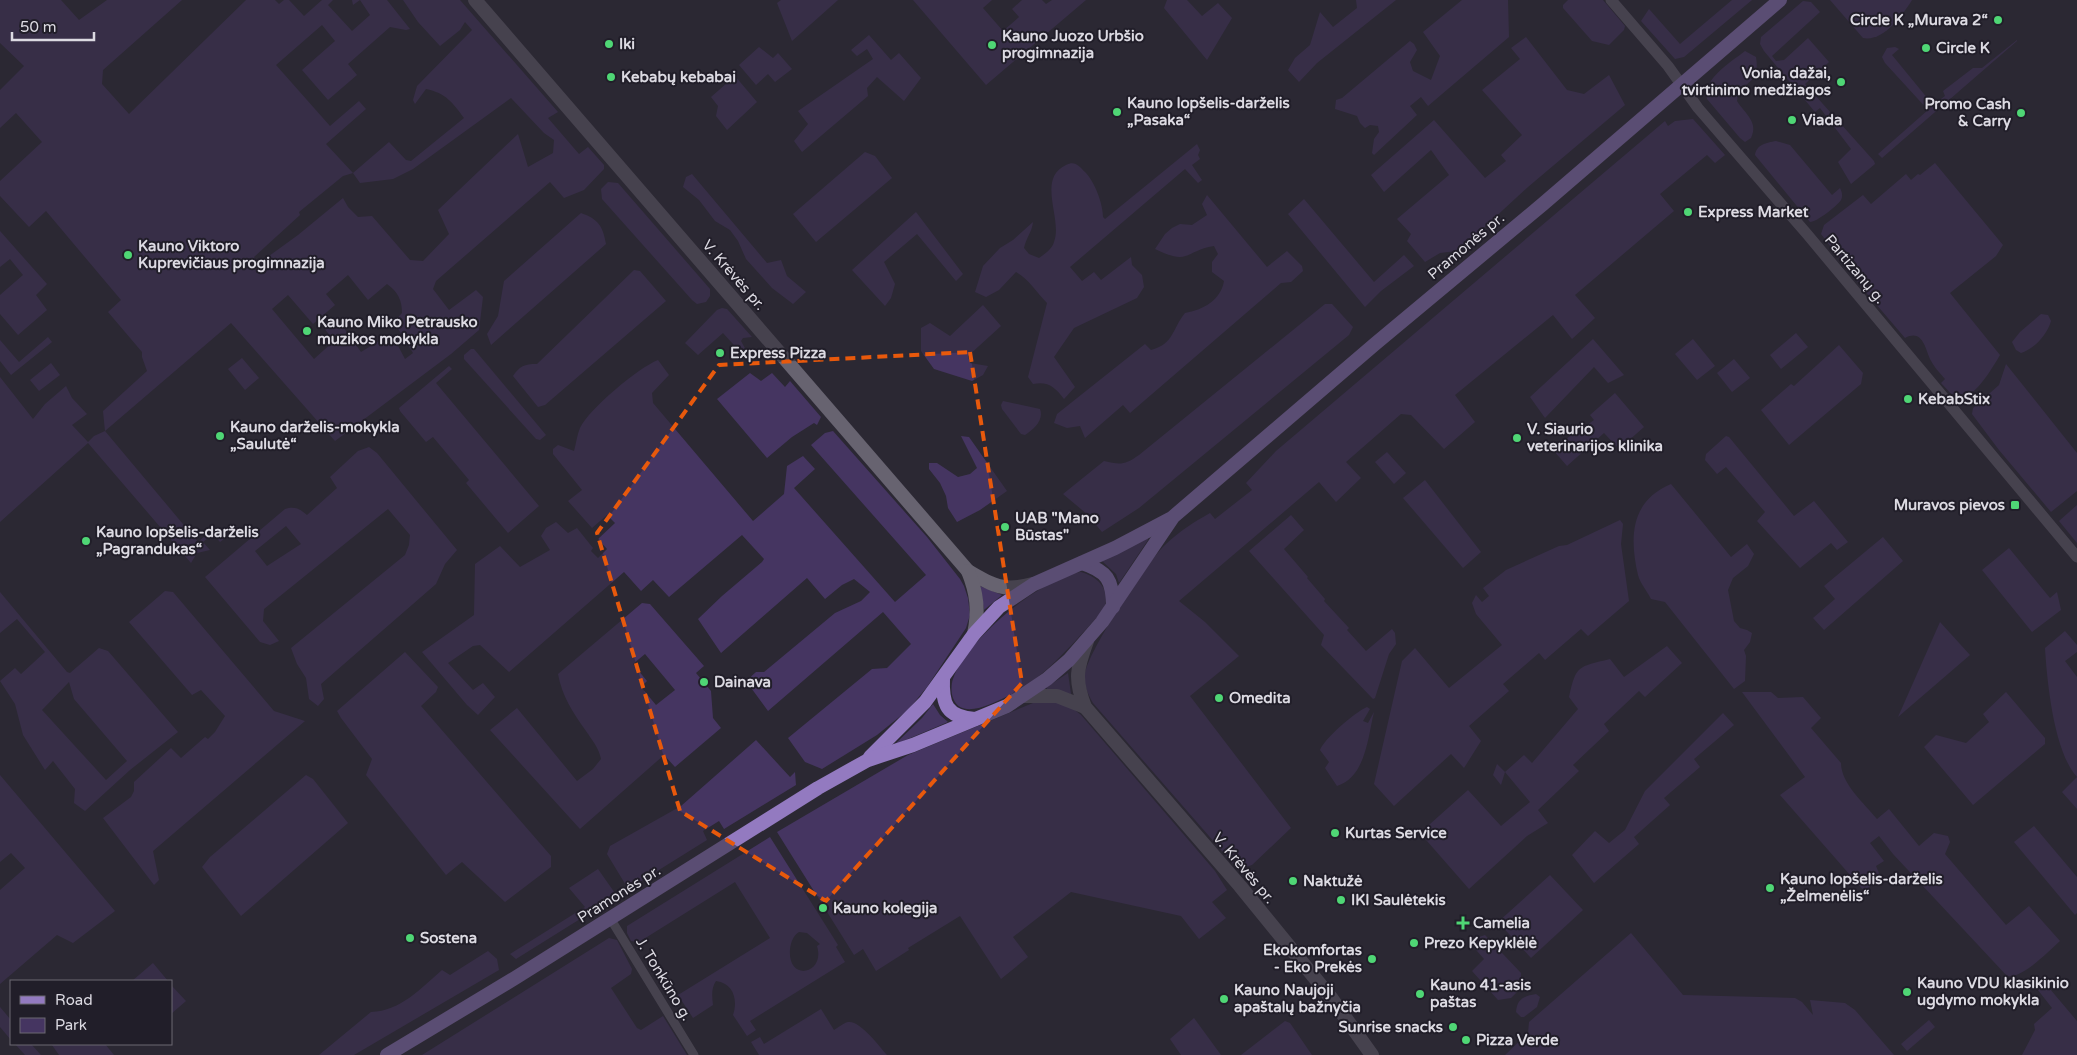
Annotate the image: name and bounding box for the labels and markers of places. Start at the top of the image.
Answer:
place label: Circle K „Murava 2“ [1850,11,1988,29]
marker: Circle K „Murava 2“ [1992,14,2004,26]
place label: Kauno Juozo Urbšio progimnazija [1002,27,1144,63]
place label: Iki [619,35,635,53]
marker: Iki [603,38,615,50]
marker: Kauno Juozo Urbšio progimnazija [986,39,998,51]
place label: Circle K [1936,39,1990,57]
marker: Circle K [1920,42,1932,54]
place label: Vonia, dažai, tvirtinimo medžiagos [1681,64,1831,100]
place label: Kebabų kebabai [621,68,736,86]
marker: Kebabų kebabai [605,71,617,83]
marker: Vonia, dažai, tvirtinimo medžiagos [1835,76,1847,88]
place label: Kauno lopšelis-darželis „Pasaka“ [1127,94,1290,129]
place label: Promo Cash & Carry [1924,95,2011,131]
marker: Kauno lopšelis-darželis „Pasaka“ [1111,106,1123,118]
marker: Promo Cash & Carry [2015,107,2027,119]
place label: Viada [1802,111,1842,129]
marker: Viada [1786,114,1798,126]
place label: Express Market [1698,203,1809,222]
marker: Express Market [1682,206,1694,218]
place label: Kauno Viktoro Kuprevičiaus progimnazija [138,237,325,273]
marker: Kauno Viktoro Kuprevičiaus progimnazija [122,249,134,261]
place label: Kauno Miko Petrausko muzikos mokykla [317,313,478,349]
marker: Kauno Miko Petrausko muzikos mokykla [301,325,313,337]
place label: Express Pizza [730,344,827,363]
marker: Express Pizza [714,347,726,359]
place label: KebabStix [1918,390,1990,408]
marker: KebabStix [1902,393,1914,405]
place label: Kauno darželis-mokykla „Saulutė“ [230,418,400,453]
place label: V. Siaurio veterinarijos klinika [1527,420,1663,456]
marker: Kauno darželis-mokykla „Saulutė“ [214,430,226,442]
marker: V. Siaurio veterinarijos klinika [1511,432,1523,444]
place label: Muravos pievos [1894,496,2005,515]
marker: Muravos pievos [2009,499,2021,511]
place label: UAB "Mano Būstas" [1015,509,1099,544]
marker: UAB "Mano Būstas" [999,521,1011,533]
place label: Kauno lopšelis-darželis „Pagrandukas“ [96,523,259,559]
marker: Kauno lopšelis-darželis „Pagrandukas“ [80,535,92,547]
place label: Dainava [714,673,771,691]
marker: Dainava [698,676,710,688]
place label: Omedita [1229,689,1291,707]
marker: Omedita [1213,692,1225,704]
place label: Kurtas Service [1345,824,1447,842]
marker: Kurtas Service [1329,827,1341,839]
place label: Kauno lopšelis-darželis „Želmenėlis“ [1780,870,1943,905]
place label: Naktužė [1303,872,1363,890]
marker: Naktužė [1287,875,1299,887]
marker: Kauno lopšelis-darželis „Želmenėlis“ [1764,882,1776,894]
place label: IKI Saulėtekis [1351,891,1446,909]
marker: IKI Saulėtekis [1335,894,1347,906]
place label: Kauno kolegija [833,899,938,918]
marker: Kauno kolegija [817,902,829,914]
place label: Camelia [1473,914,1530,932]
marker: Camelia [1457,917,1469,929]
place label: Sostena [420,929,477,947]
marker: Sostena [404,932,416,944]
place label: Prezo Kepyklėlė [1424,934,1538,953]
marker: Prezo Kepyklėlė [1408,937,1420,949]
place label: Ekokomfortas - Eko Prekės [1263,941,1362,976]
marker: Ekokomfortas - Eko Prekės [1366,953,1378,965]
place label: Kauno VDU klasikinio ugdymo mokykla [1917,974,2069,1010]
place label: Kauno 41-asis paštas [1430,976,1531,1012]
place label: Kauno Naujoji apaštalų bažnyčia [1234,981,1361,1017]
marker: Kauno VDU klasikinio ugdymo mokykla [1901,986,1913,998]
marker: Kauno 41-asis paštas [1414,988,1426,1000]
marker: Kauno Naujoji apaštalų bažnyčia [1218,993,1230,1005]
place label: Sunrise snacks [1338,1018,1443,1036]
marker: Sunrise snacks [1447,1021,1459,1033]
place label: Pizza Verde [1476,1031,1559,1049]
marker: Pizza Verde [1460,1034,1472,1046]

